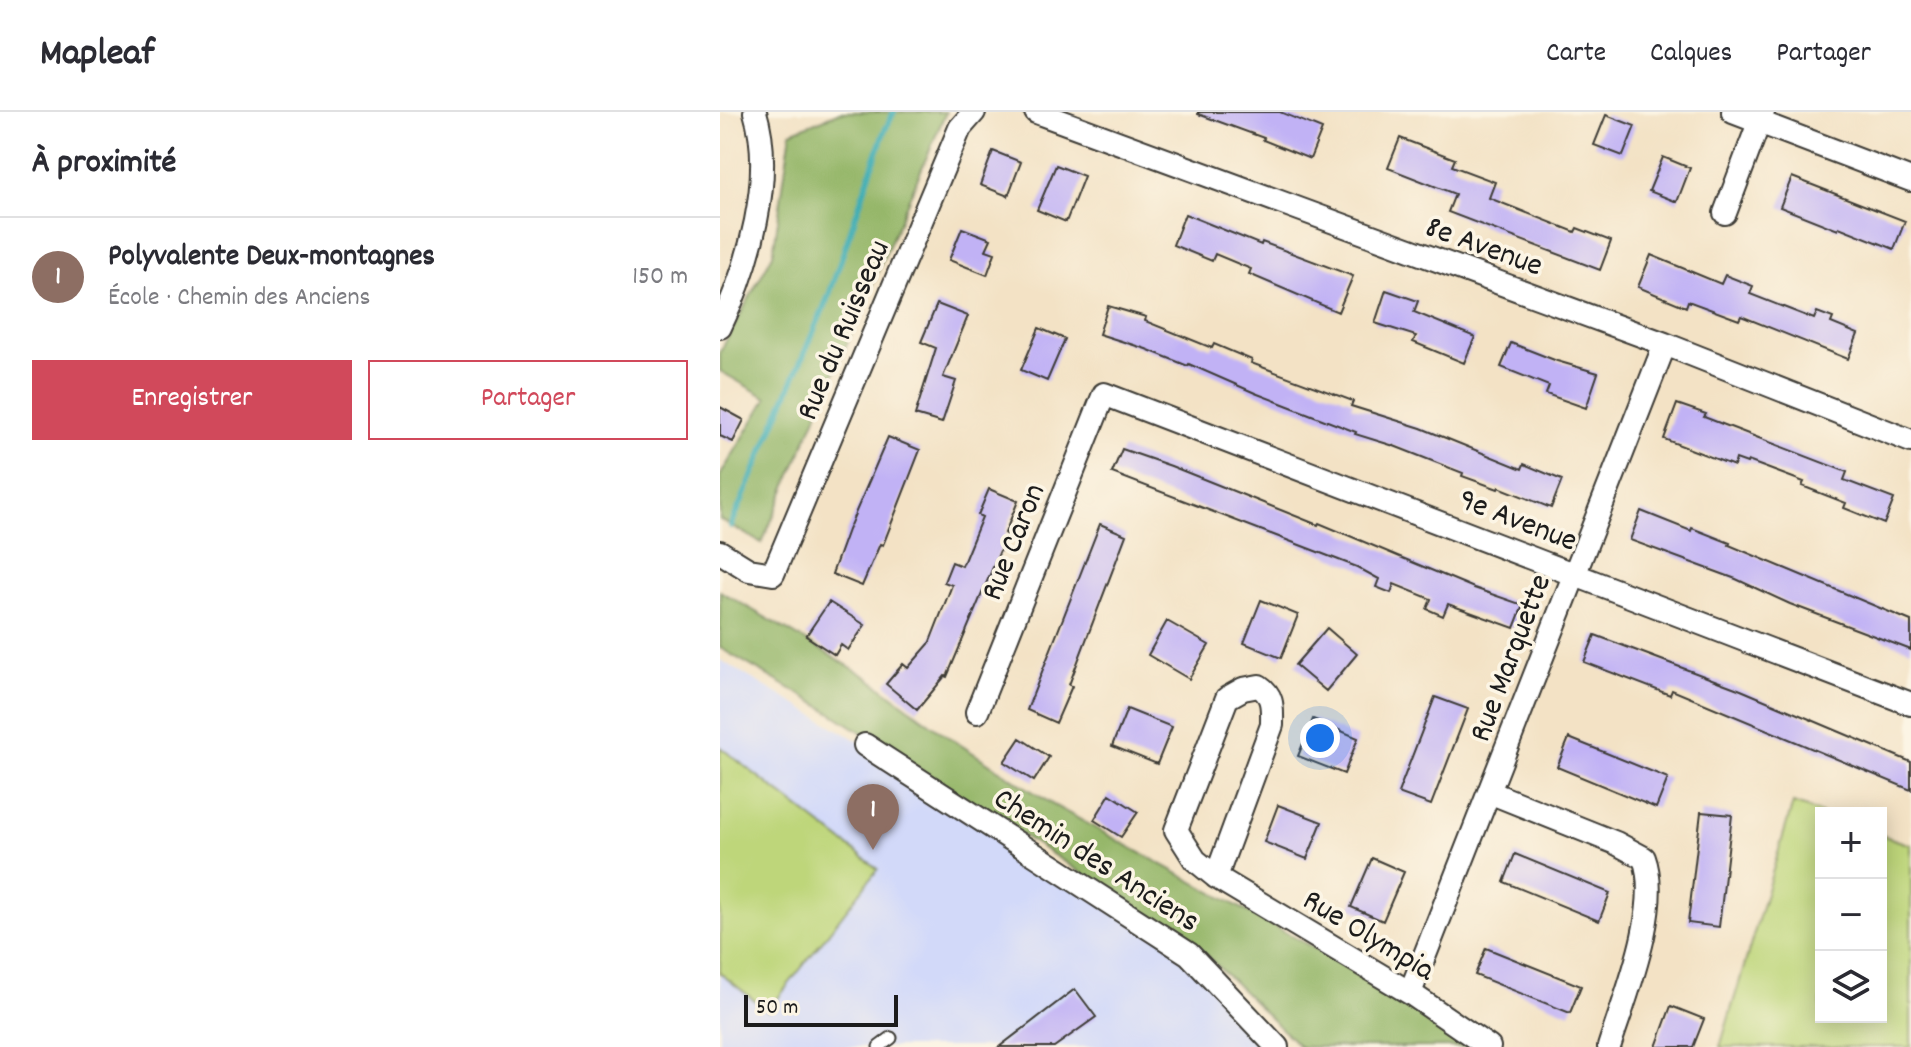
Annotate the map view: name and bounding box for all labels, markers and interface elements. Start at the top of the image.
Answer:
text: Mapleaf [40,28,155,83]
text: Carte [1546,35,1606,75]
text: Calques [1650,35,1732,75]
text: Partager [1776,35,1871,75]
text: À proximité [32,140,176,189]
street label: 8e Avenue [1418,206,1548,291]
street label: Rue du Ruisseau [787,234,904,428]
text: Polyvalente Deux-montagnes [108,237,435,280]
text: 1 [55,259,61,296]
text: 150 m [632,259,688,296]
text: École · Chemin des Anciens [108,280,370,317]
button: Enregistrer [32,360,352,440]
button: Partager [368,360,688,440]
street label: Rue Caron [971,477,1060,608]
street label: 9e Avenue [1451,479,1583,566]
street label: Rue Marquette [1460,568,1566,749]
your location [1300,718,1340,758]
street label: Chemin des Anciens [983,778,1207,946]
pin: 1 [847,784,899,850]
map controls [1815,807,1887,1023]
button: + [1815,807,1887,879]
button: − [1815,879,1887,951]
street label: Rue Olympia [1292,880,1443,995]
button: layers [1815,951,1887,1023]
scale bar [744,991,898,1027]
text: 50 m [756,993,798,1024]

